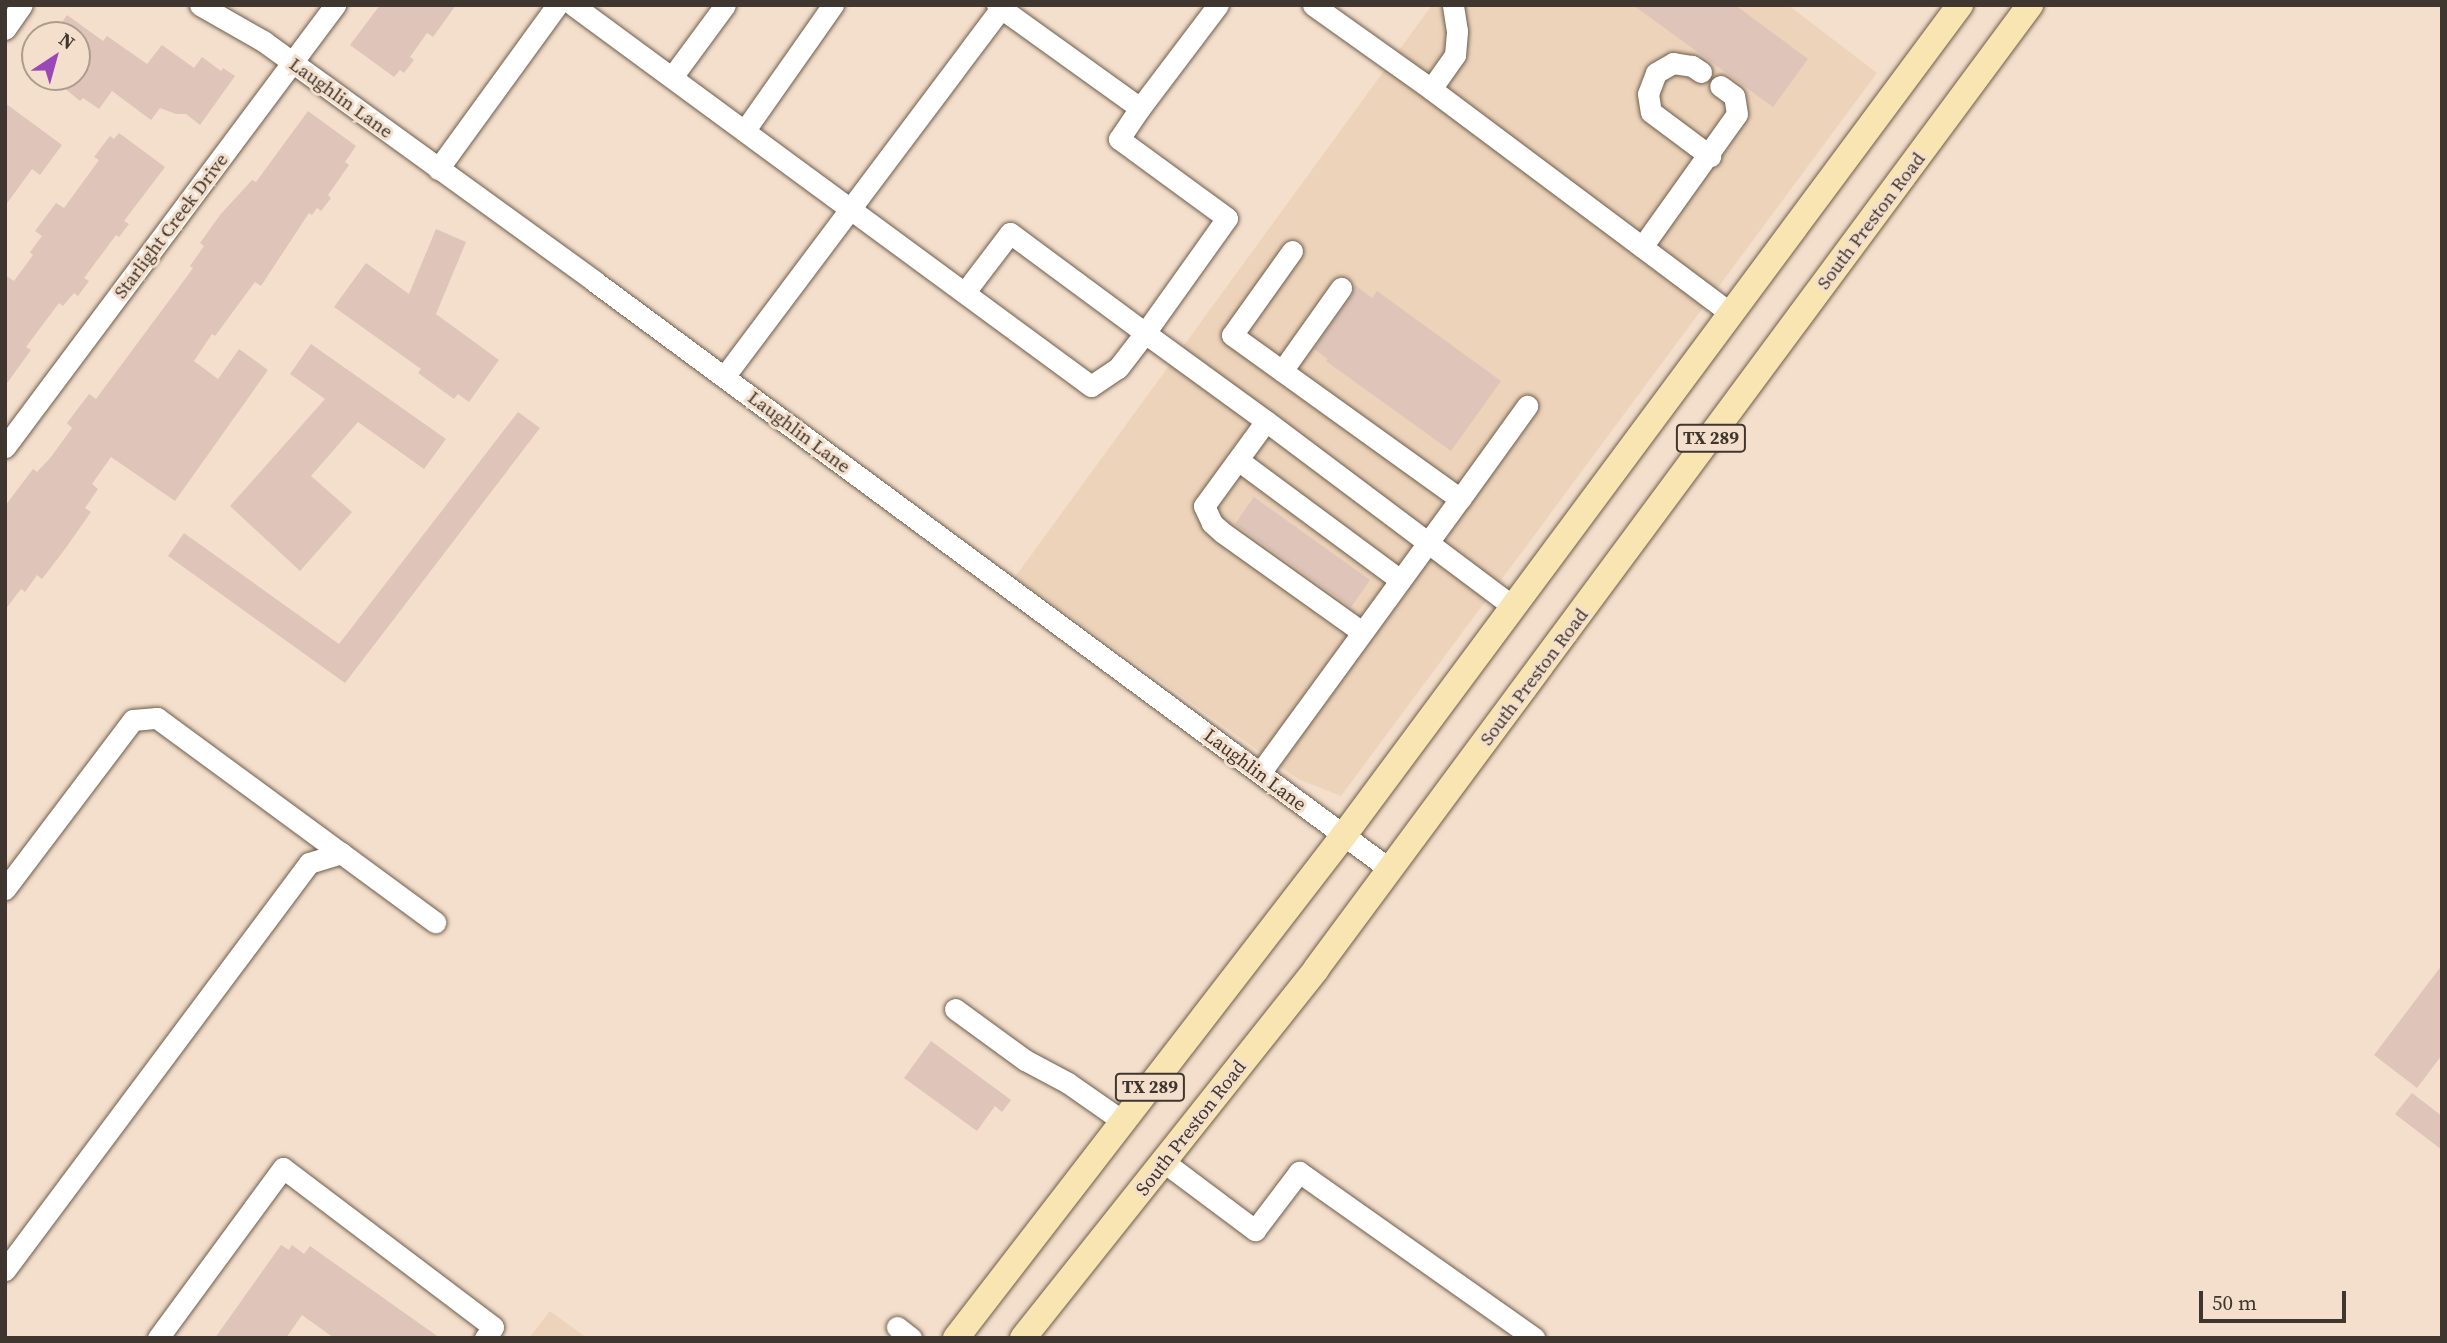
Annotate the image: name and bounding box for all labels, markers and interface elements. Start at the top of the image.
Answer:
north arrow [21,21,91,91]
text: N [54,26,80,55]
street label: Laughlin Lane [285,53,397,143]
street label: South Preston Road [1812,148,1930,294]
street label: Starlight Creek Drive [109,149,233,303]
street label: Laughlin Lane [743,386,855,478]
road number: TX 289 [1674,424,1748,452]
street label: South Preston Road [1475,604,1593,750]
street label: Laughlin Lane [1199,724,1311,816]
street label: South Preston Road [1131,1056,1251,1200]
road number: TX 289 [1113,1072,1187,1102]
scale bar [2202,1276,2349,1320]
text: 50 m [2212,1288,2257,1317]

